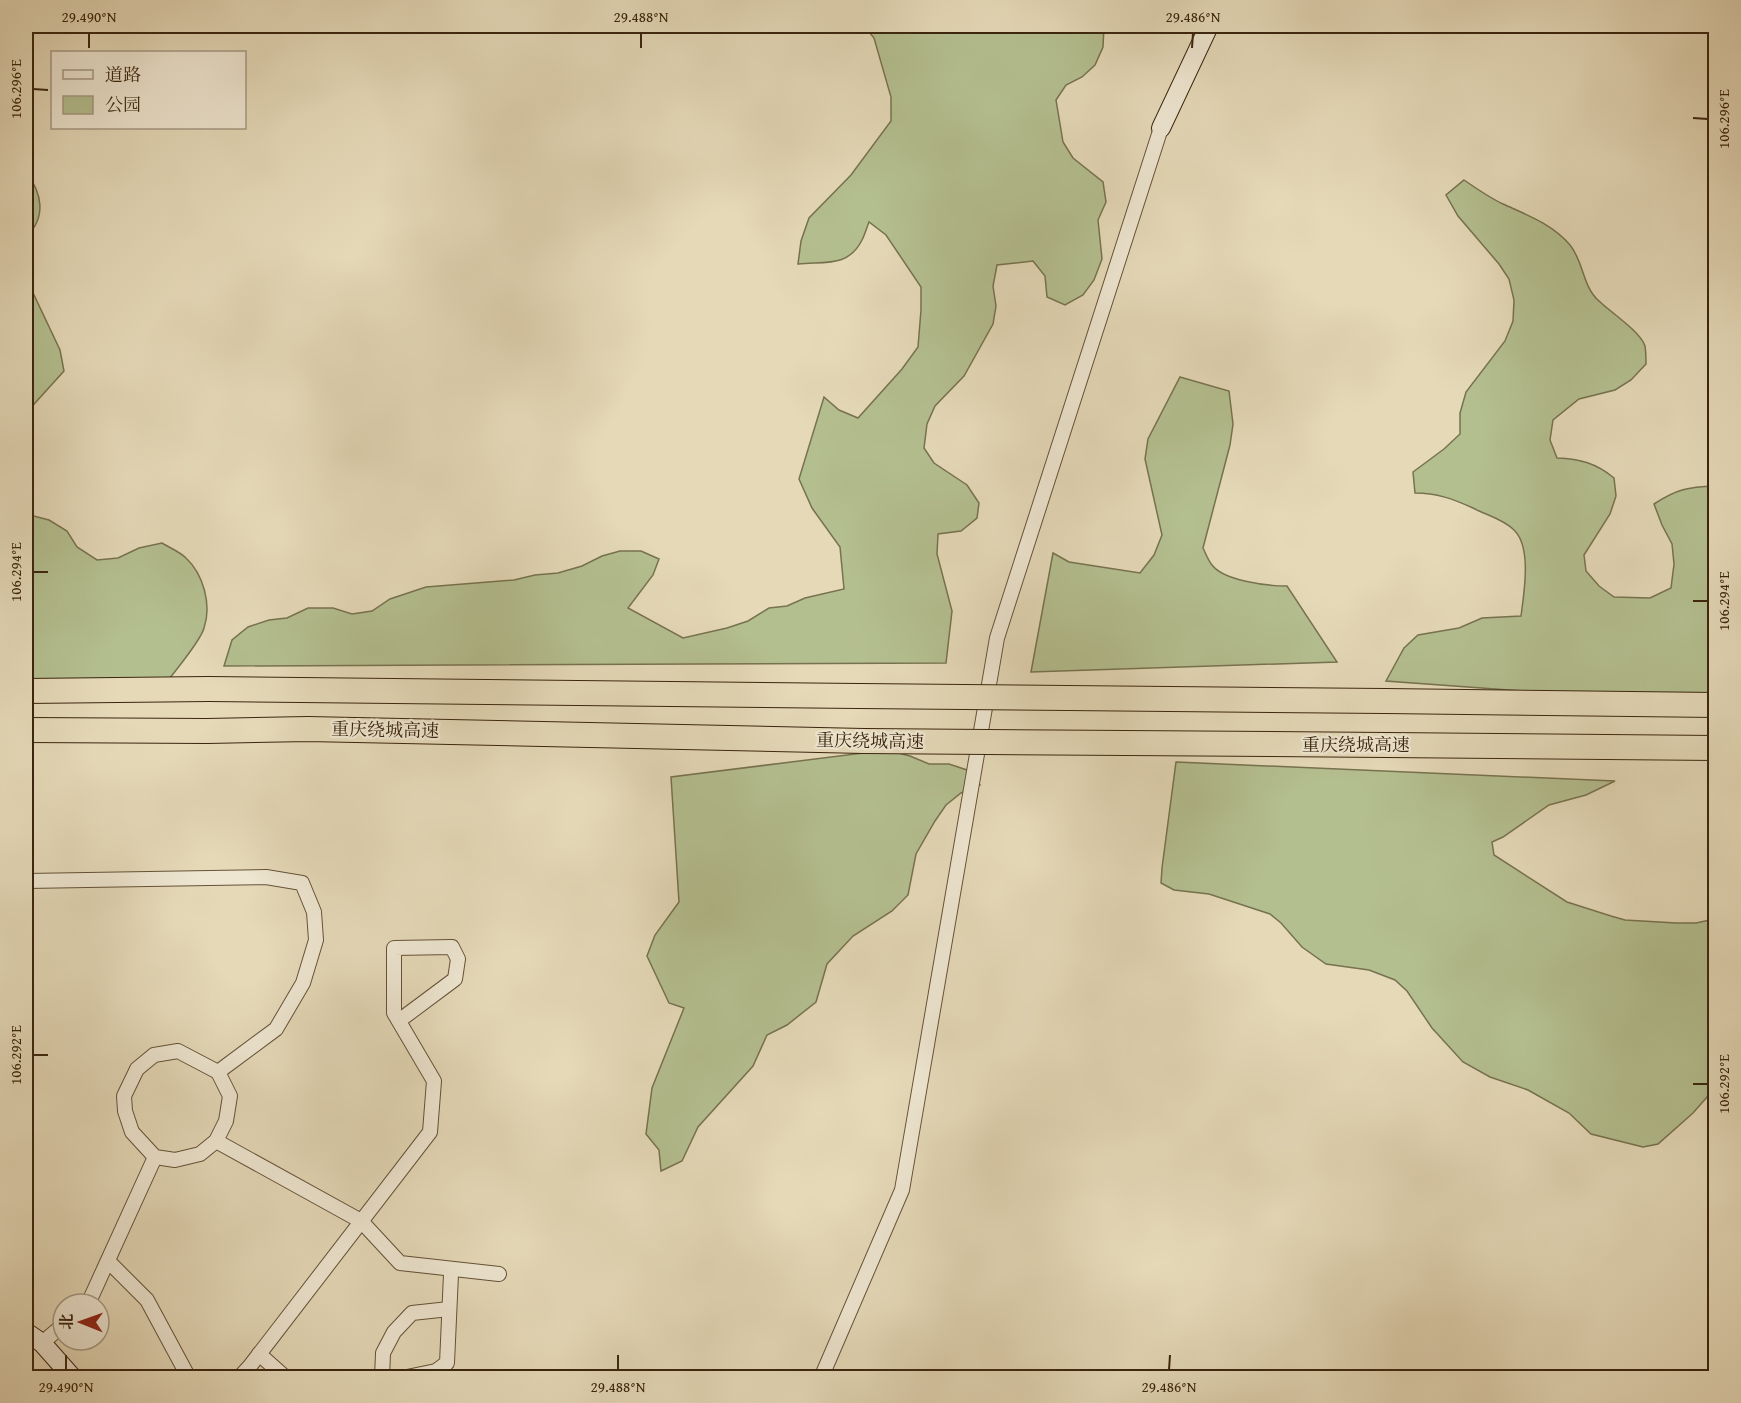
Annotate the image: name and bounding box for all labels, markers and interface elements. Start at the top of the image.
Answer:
text: 29.490°N [62,6,117,27]
text: 29.488°N [614,6,669,27]
text: 29.486°N [1166,6,1221,27]
legend [51,51,246,129]
text: 106.296°E [5,59,26,119]
text: 道路 [105,61,141,88]
text: 106.296°E [1713,89,1734,149]
text: 公园 [105,91,141,118]
text: 106.294°E [5,542,26,602]
text: 106.294°E [1713,571,1734,631]
street label: 重庆绕城高速 [331,715,439,744]
street label: 重庆绕城高速 [816,726,924,755]
street label: 重庆绕城高速 [1302,731,1410,758]
text: 106.292°E [5,1025,26,1085]
text: 106.292°E [1713,1054,1734,1114]
north arrow [51,1292,111,1352]
text: 北 [54,1314,78,1330]
text: 29.490°N [39,1376,94,1397]
text: 29.488°N [591,1376,646,1397]
text: 29.486°N [1142,1376,1197,1397]

